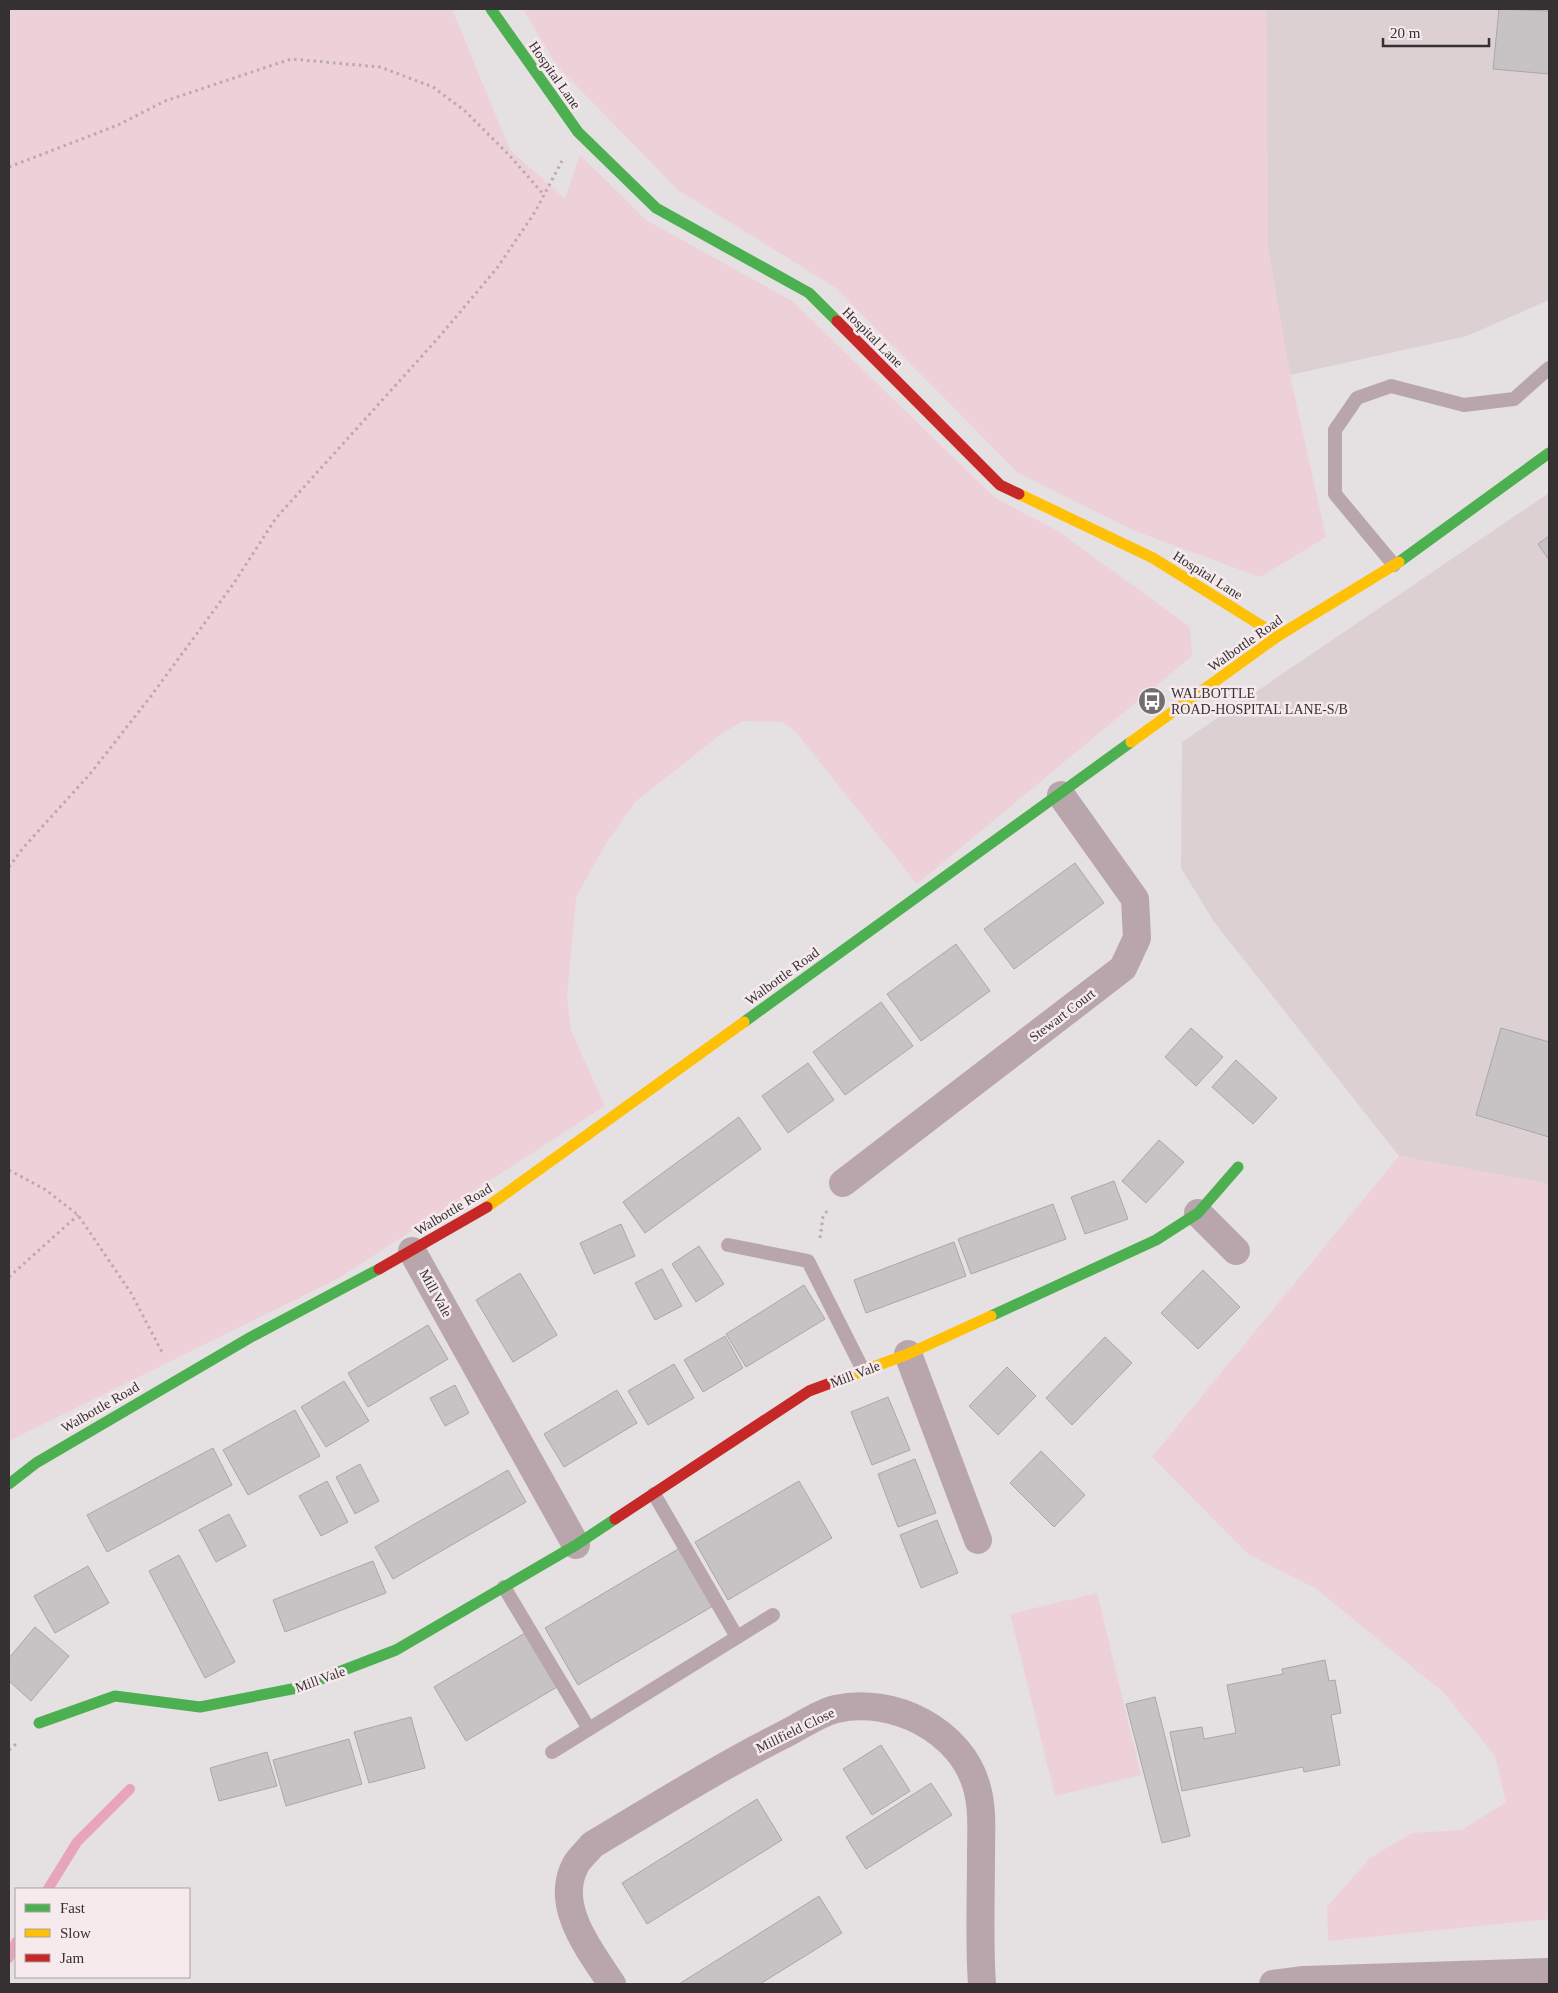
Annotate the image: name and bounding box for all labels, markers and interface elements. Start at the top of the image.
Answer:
scale bar [1383,15,1489,47]
text: 20 m [1390,25,1421,41]
street label: Hospital Lane [526,39,583,112]
street label: Hospital Lane [839,304,906,371]
street label: Hospital Lane [1170,548,1245,603]
street label: Walbottle Road [1205,612,1285,675]
bus stop icon: WALBOTTLE ROAD-HOSPITAL LANE-S/B [1137,686,1167,716]
place label: WALBOTTLE ROAD-HOSPITAL LANE-S/B [1171,686,1348,717]
street label: Walbottle Road [743,945,822,1008]
street label: Stewart Court [1027,986,1098,1045]
street label: Walbottle Road [412,1181,494,1238]
street label: Mill Vale [416,1267,455,1320]
street label: Mill Vale [828,1358,882,1391]
street label: Walbottle Road [59,1379,142,1436]
street label: Mill Vale [293,1663,347,1695]
street label: Millfield Close [754,1705,837,1756]
legend [15,1888,190,1978]
text: Fast [60,1900,86,1916]
text: Slow [60,1925,91,1941]
text: Jam [60,1950,84,1966]

